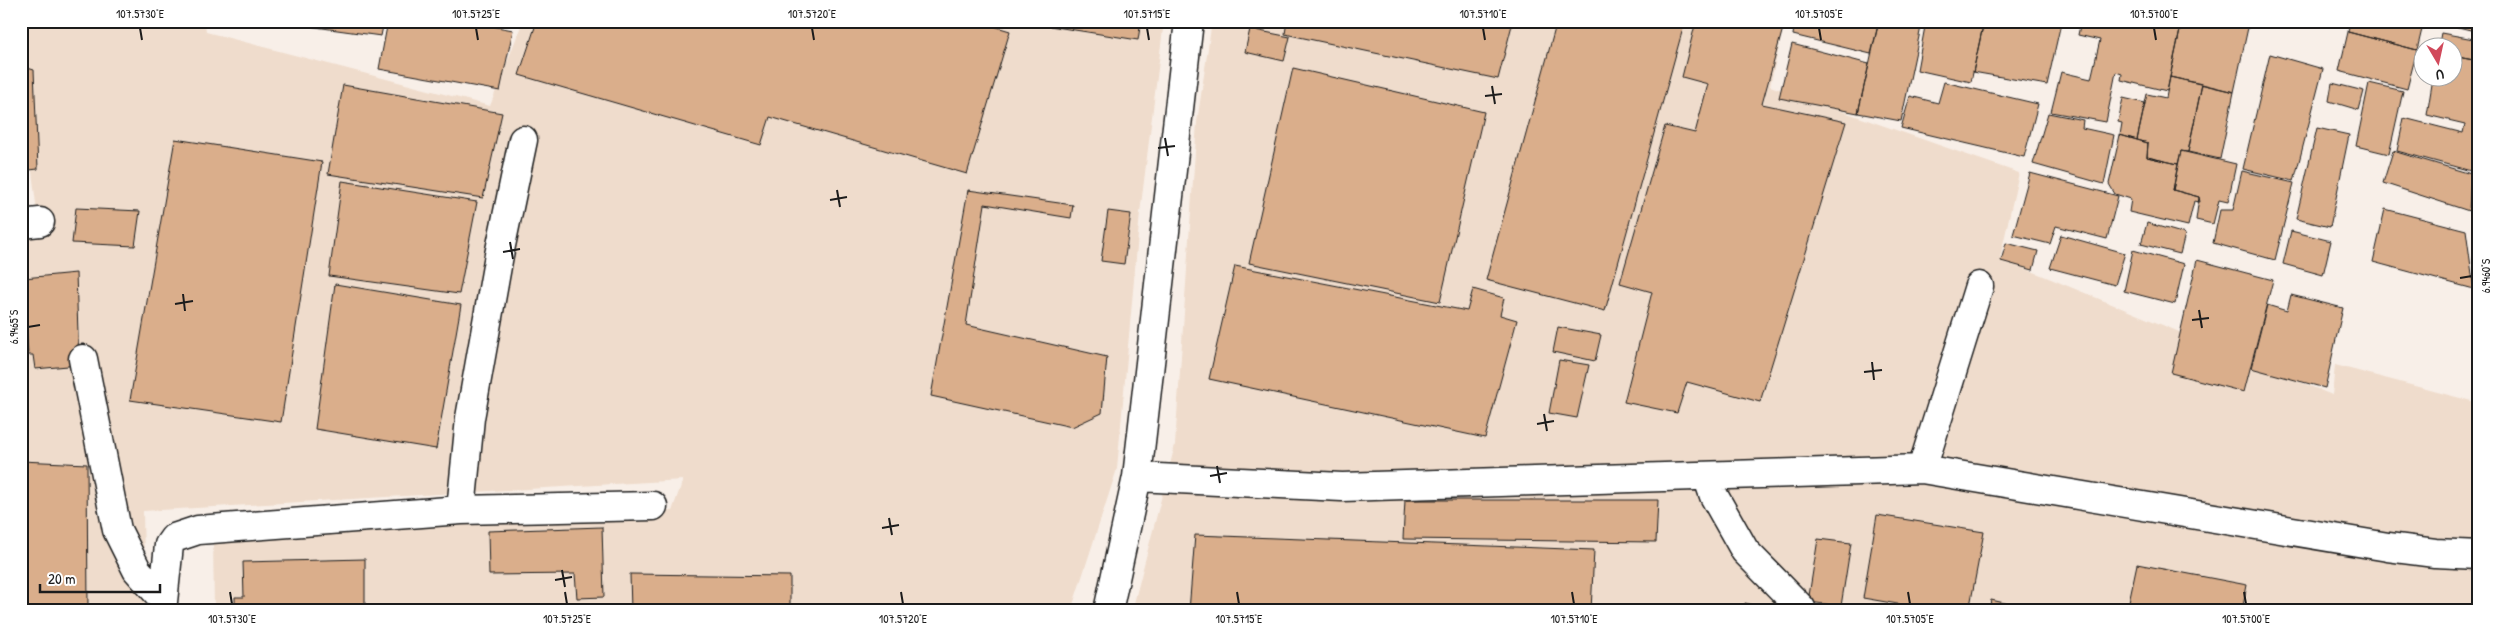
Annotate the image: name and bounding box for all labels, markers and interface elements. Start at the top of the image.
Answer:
text: 107.5730°E [116,5,165,22]
text: 107.5725°E [452,5,501,22]
text: 107.5720°E [788,5,837,22]
text: 107.5715°E [1124,5,1171,22]
text: 107.5710°E [1459,5,1507,22]
text: 107.5705°E [1795,5,1844,22]
text: 107.5700°E [2130,5,2179,22]
north arrow [2412,38,2462,88]
text: U [2435,65,2445,85]
text: 6.9460°S [2477,258,2494,293]
text: 6.9465°S [5,309,22,344]
scale bar [40,562,160,594]
text: 20 m [48,568,75,589]
text: 107.5730°E [208,610,257,627]
text: 107.5725°E [543,610,592,627]
text: 107.5720°E [879,610,928,627]
text: 107.5715°E [1216,610,1263,627]
text: 107.5710°E [1550,610,1598,627]
text: 107.5705°E [1886,610,1935,627]
text: 107.5700°E [2222,610,2271,627]

